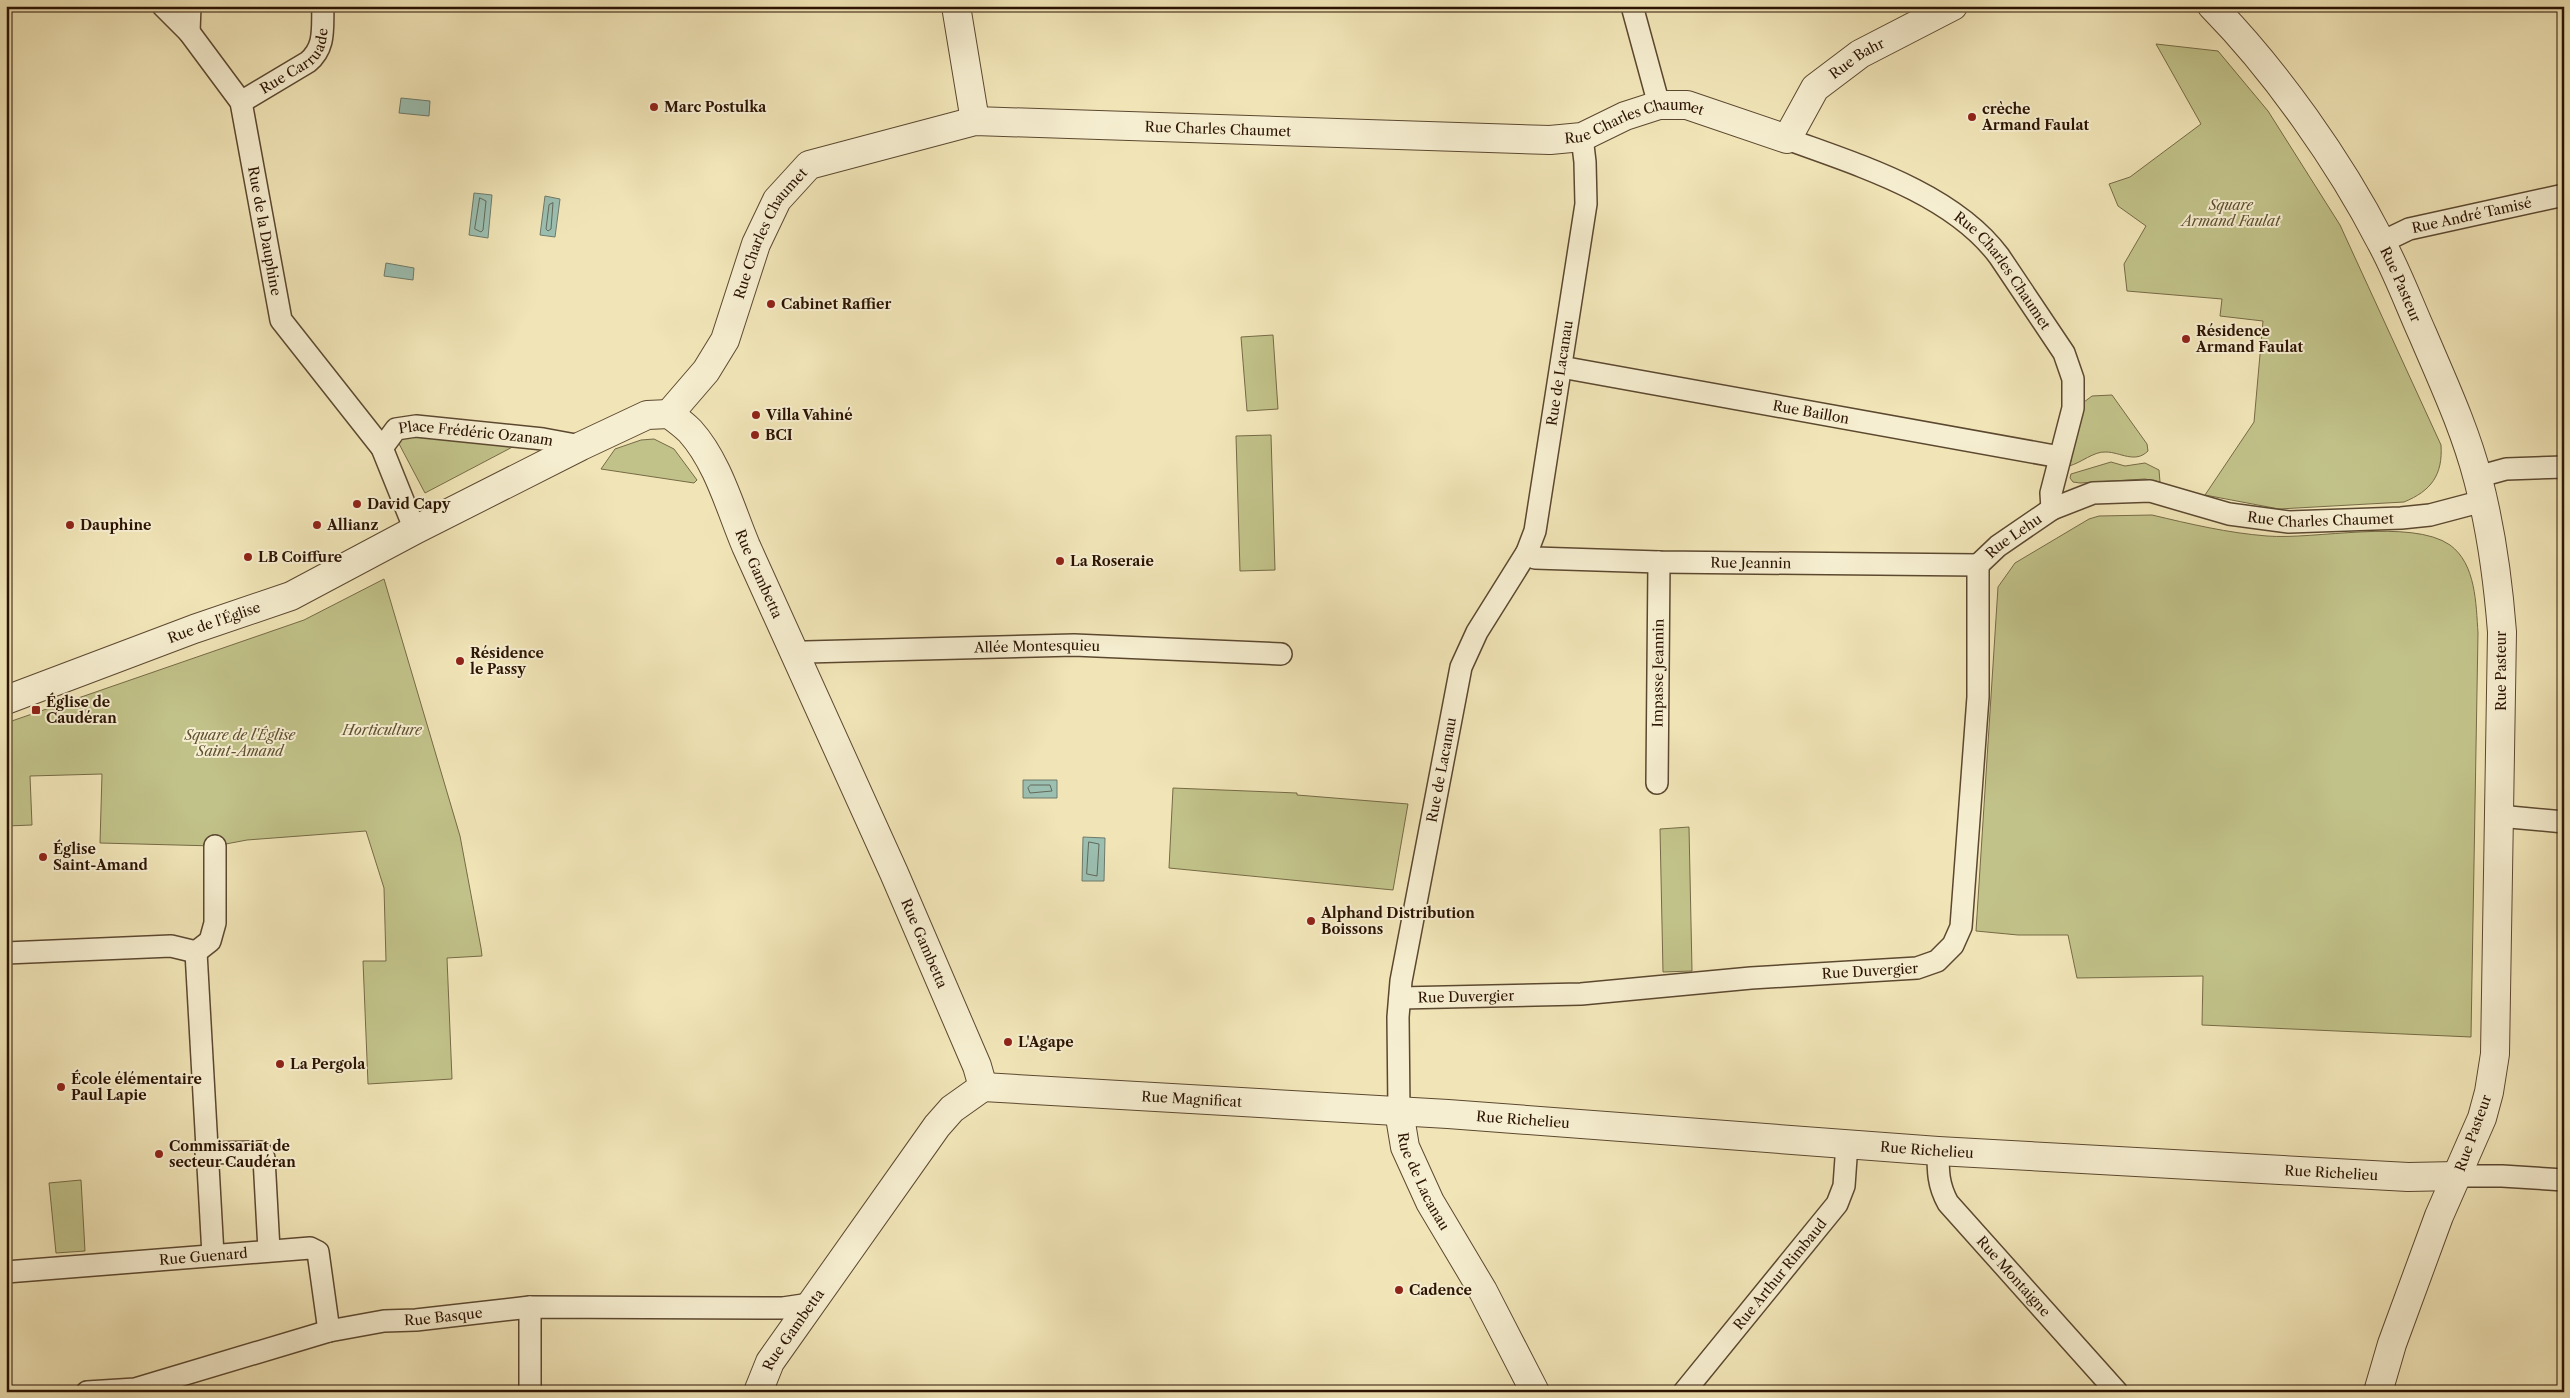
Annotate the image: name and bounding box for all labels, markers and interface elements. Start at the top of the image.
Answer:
street label: Rue Carruade [257,27,332,98]
street label: Rue Bahr [1826,34,1887,83]
street label: Rue Charles Chaumet [1564,95,1706,148]
place label: Marc Postulka [664,98,767,116]
place label: crèche Armand Faulat [1981,100,2089,134]
marker: Marc Postulka [648,101,660,113]
marker: crèche Armand Faulat [1966,111,1978,123]
street label: Rue Charles Chaumet [1144,118,1292,140]
street label: Rue Charles Chaumet [730,164,811,301]
street label: Rue de la Dauphine [244,165,285,297]
street label: Rue André Tamisé [2410,193,2533,237]
park label: Square Armand Faulat [2180,196,2281,230]
street label: Rue Charles Chaumet [1951,207,2055,333]
street label: Rue Pasteur [2376,244,2425,325]
place label: Cabinet Raffier [781,295,891,313]
marker: Cabinet Raffier [765,298,777,310]
street label: Rue de Lacanau [1543,319,1577,427]
place label: Résidence Armand Faulat [2195,322,2303,356]
marker: Résidence Armand Faulat [2180,333,2192,345]
street label: Rue Baillon [1771,396,1851,428]
place label: Villa Vahiné [765,406,853,424]
marker: Villa Vahiné [750,409,762,421]
street label: Place Frédéric Ozanam [397,417,555,450]
place label: BCI [765,426,793,444]
marker: BCI [749,429,761,441]
place label: David Capy [367,495,451,513]
marker: David Capy [351,498,363,510]
street label: Rue Charles Chaumet [2246,508,2394,531]
street label: Rue Lehu [1982,510,2045,562]
place label: Dauphine [80,516,151,534]
place label: Allianz [326,516,378,534]
marker: Dauphine [64,519,76,531]
marker: Allianz [311,519,323,531]
street label: Rue Gambetta [731,527,787,622]
place label: LB Coiffure [258,548,342,566]
marker: LB Coiffure [242,551,254,563]
place label: La Roseraie [1070,552,1154,570]
street label: Rue Jeannin [1710,553,1792,572]
marker: La Roseraie [1054,555,1066,567]
street label: Rue de l'Église [165,598,263,647]
street label: Impasse Jeannin [1649,618,1667,727]
street label: Rue Pasteur [2492,631,2510,711]
street label: Allée Montesquieu [973,636,1101,657]
place label: Résidence le Passy [470,644,544,678]
marker: Résidence le Passy [454,655,466,667]
place label: Église de Caudéran [46,692,117,727]
marker: Église de Caudéran [30,704,42,716]
street label: Rue de Lacanau [1422,716,1460,824]
park label: Horticulture [341,721,423,739]
park label: Square de l'Église Saint-Amand [184,726,297,760]
place label: Église Saint-Amand [53,839,149,874]
marker: Église Saint-Amand [37,851,49,863]
street label: Rue Gambetta [897,896,952,991]
place label: Alphand Distribution Boissons [1320,904,1475,938]
marker: Alphand Distribution Boissons [1305,915,1317,927]
street label: Rue Duvergier [1821,959,1919,983]
street label: Rue Duvergier [1418,986,1515,1007]
place label: L'Agape [1018,1033,1074,1051]
marker: L'Agape [1002,1036,1014,1048]
place label: La Pergola [290,1055,366,1073]
marker: La Pergola [274,1058,286,1070]
place label: École élémentaire Paul Lapie [71,1069,202,1104]
marker: École élémentaire Paul Lapie [55,1081,67,1093]
street label: Rue Magnificat [1141,1087,1243,1111]
street label: Rue Pasteur [2451,1092,2495,1174]
street label: Rue Richelieu [1476,1107,1571,1132]
street label: Rue de Lacanau [1394,1131,1454,1234]
place label: Commissariat de secteur Caudéran [169,1137,296,1171]
street label: Rue Richelieu [1879,1138,1975,1162]
marker: Commissariat de secteur Caudéran [153,1148,165,1160]
street label: Rue Richelieu [2284,1161,2379,1184]
street label: Rue Arthur Rimbaud [1729,1214,1831,1333]
street label: Rue Montaigne [1973,1232,2054,1321]
street label: Rue Guenard [159,1244,249,1269]
place label: Cadence [1409,1281,1472,1299]
marker: Cadence [1393,1284,1405,1296]
street label: Rue Gambetta [759,1285,828,1373]
street label: Rue Basque [404,1303,484,1329]

